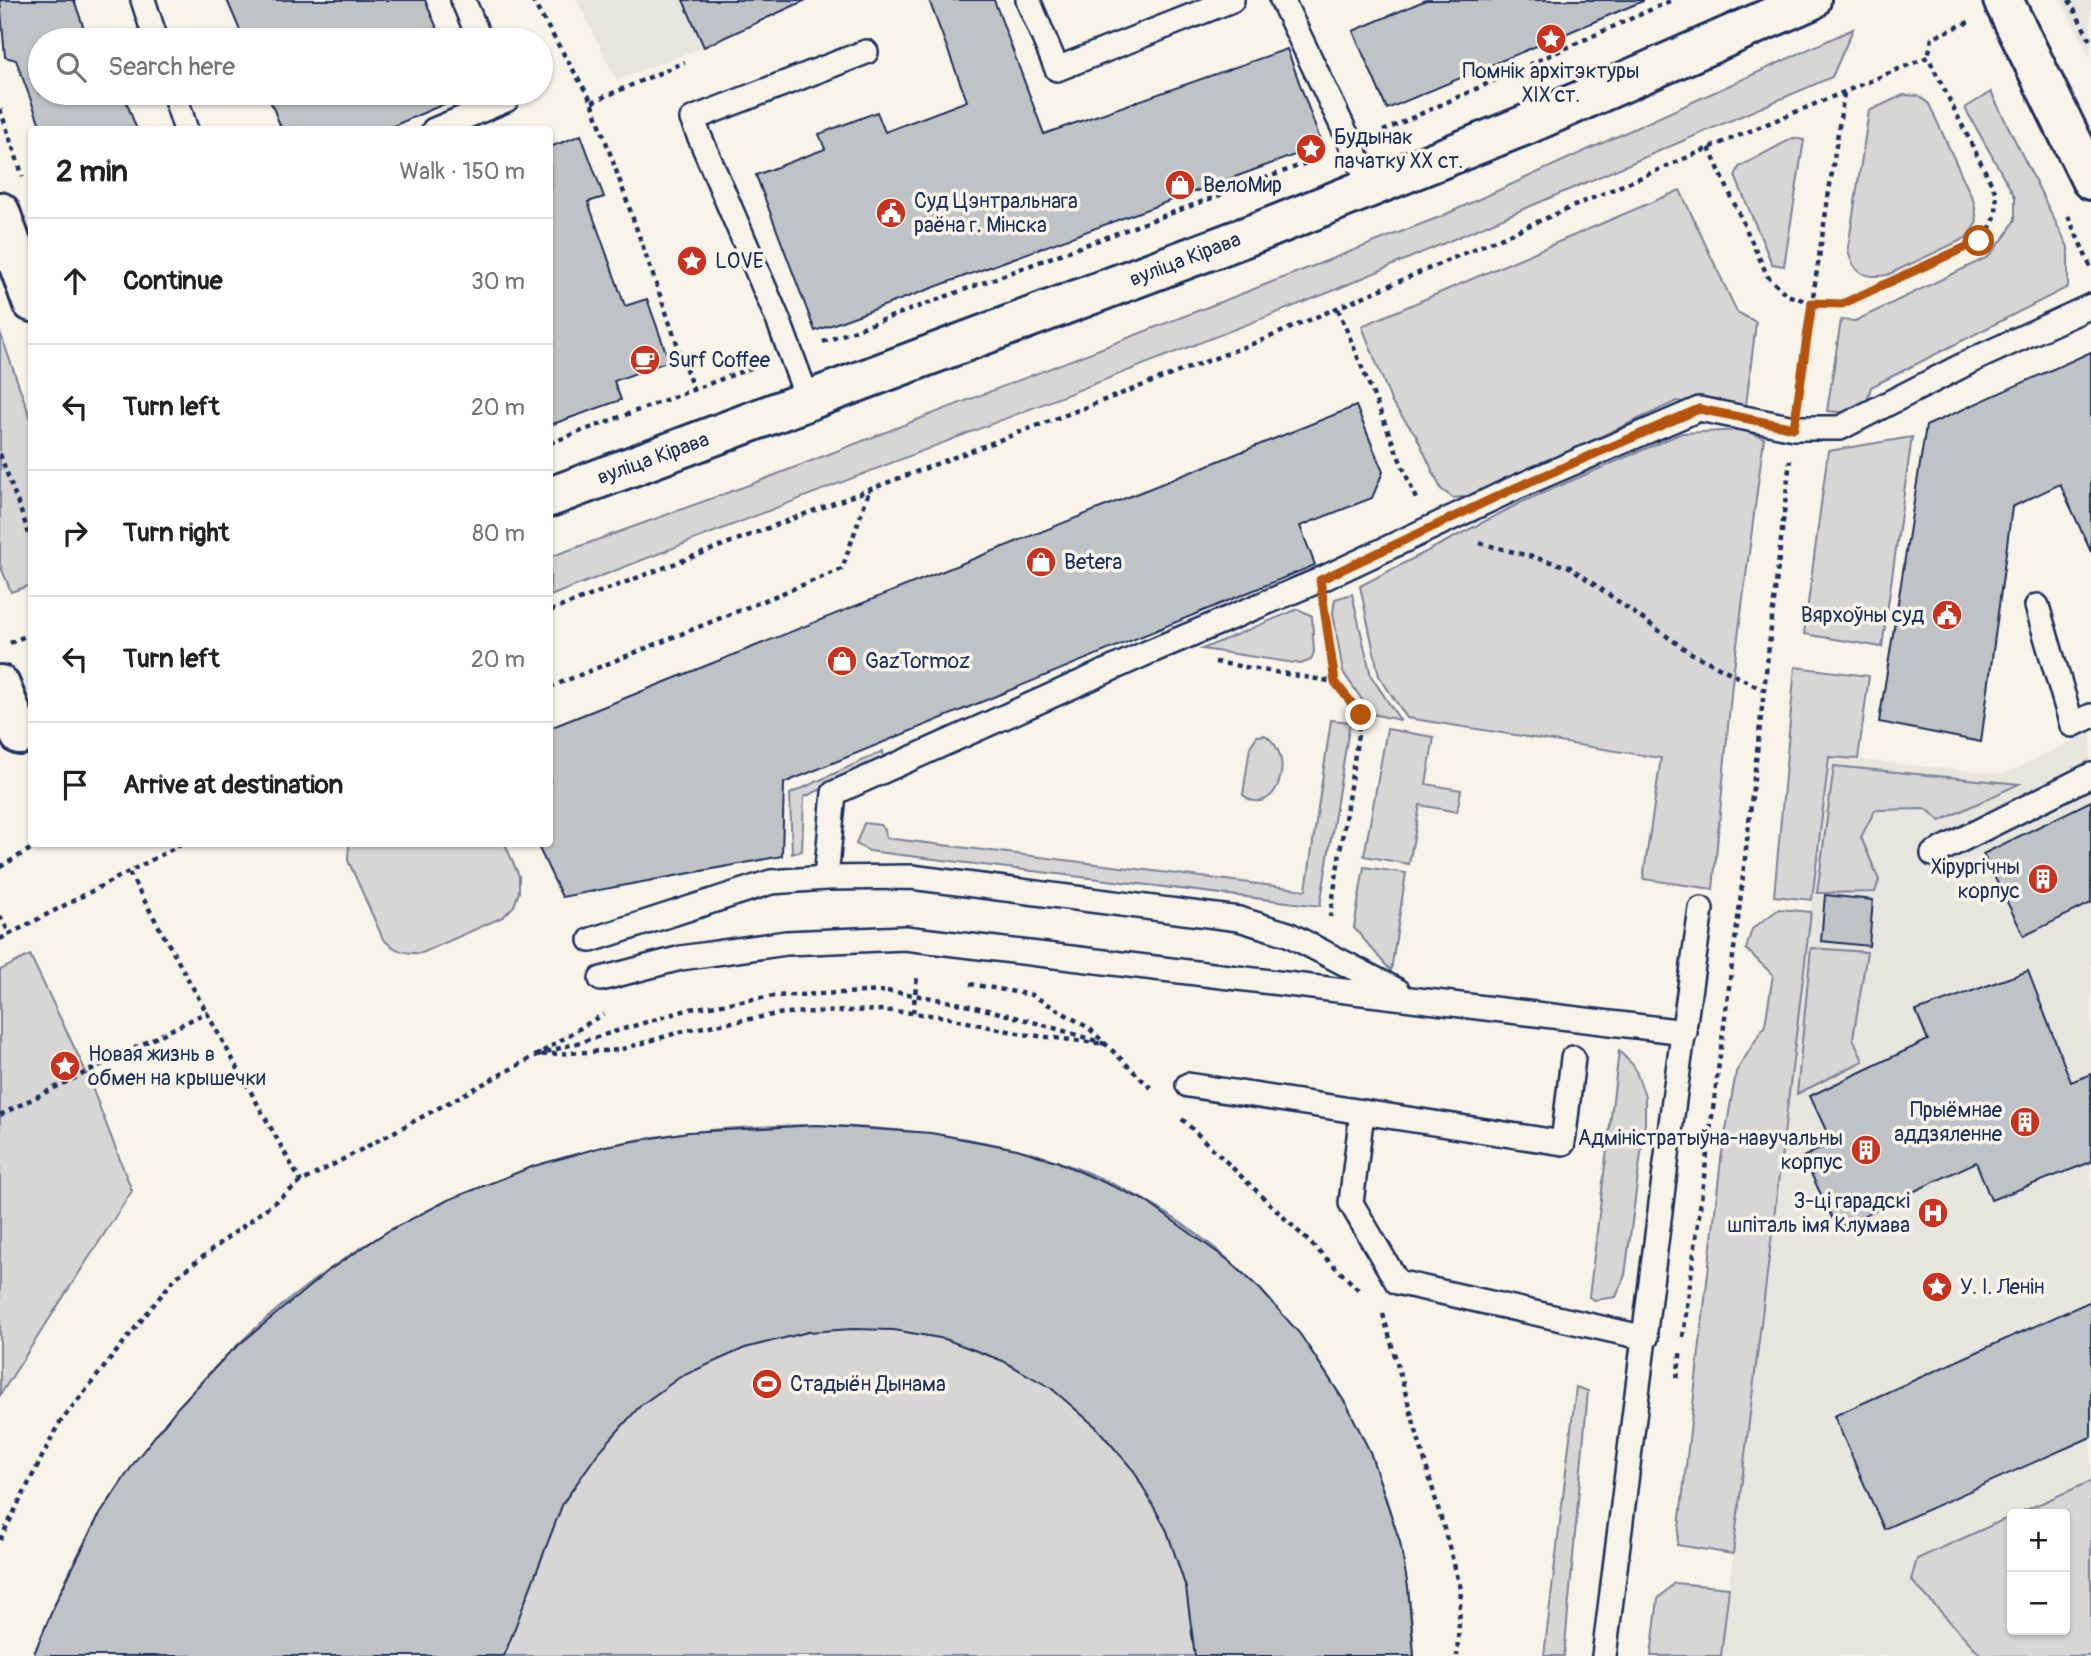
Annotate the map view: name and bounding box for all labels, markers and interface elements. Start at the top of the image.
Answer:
place icon: Помнік архітэктуры ХІХ ст. [1534,22,1568,56]
search box [28,28,553,105]
icon: search [52,48,90,86]
text: Search here [108,51,235,83]
place label: Помнік архітэктуры ХІХ ст. [1463,58,1639,109]
place label: Будынак пачатку XX ст. [1334,124,1463,175]
place icon: Будынак пачатку XX ст. [1294,132,1328,166]
text: 2 min [56,153,128,190]
text: Walk · 150 m [400,157,525,186]
shop icon: ВелоМир [1163,168,1197,202]
place label: ВелоМир [1203,172,1282,199]
place label: Суд Цэнтральнага раёна г. Мінска [914,188,1078,239]
public building icon: Суд Цэнтральнага раёна г. Мінска [874,196,908,230]
route start [1963,225,1994,256]
street label: вуліца Кірава [1126,226,1245,293]
place icon: LOVE [675,244,709,278]
place label: LOVE [715,248,764,275]
icon: ahead [56,262,94,300]
text: Continue [123,265,223,297]
text: 30 m [471,267,525,296]
cafe icon: Surf Coffee [628,343,662,377]
place label: Surf Coffee [668,347,771,374]
icon: left [56,388,94,426]
text: Turn left [123,391,219,423]
text: 20 m [471,393,525,422]
street label: вуліца Кірава [594,426,713,491]
icon: right [56,514,94,552]
text: Turn right [123,517,229,549]
text: 80 m [472,519,525,548]
shop icon: Betera [1024,545,1058,579]
place label: Betera [1064,549,1122,576]
public building icon: Вярхоўны суд [1930,598,1964,632]
place label: Вярхоўны суд [1801,602,1924,629]
icon: left [56,640,94,678]
text: Turn left [123,643,219,675]
shop icon: GazTormoz [825,644,859,678]
text: 20 m [471,645,525,674]
place label: GazTormoz [865,648,970,675]
route end [1345,699,1376,730]
icon: arrive [56,766,94,804]
text: Arrive at destination [123,769,343,801]
place label: Хірургічны корпус [1931,854,2020,905]
building icon: Хірургічны корпус [2026,862,2060,896]
place label: Новая жизнь в обмен на крышечки [88,1041,266,1092]
place icon: Новая жизнь в обмен на крышечки [48,1049,82,1083]
place label: Прыёмнае аддзяленне [1894,1097,2003,1148]
building icon: Прыёмнае аддзяленне [2008,1105,2042,1139]
place label: Адміністратыўна-навучальны корпус [1578,1125,1843,1176]
building icon: Адміністратыўна-навучальны корпус [1849,1133,1883,1167]
place label: 3-ці гарадскі шпіталь імя Клумава [1727,1188,1910,1239]
hospital icon: 3-ці гарадскі шпіталь імя Клумава [1916,1196,1950,1230]
place icon: У. І. Ленін [1920,1270,1954,1304]
place label: У. І. Ленін [1960,1274,2044,1301]
sports icon: Стадыён Дынама [750,1367,784,1401]
place label: Стадыён Дынама [790,1371,946,1398]
map controls [2007,1509,2070,1635]
button: + [2007,1509,2070,1572]
button: − [2007,1572,2070,1635]

